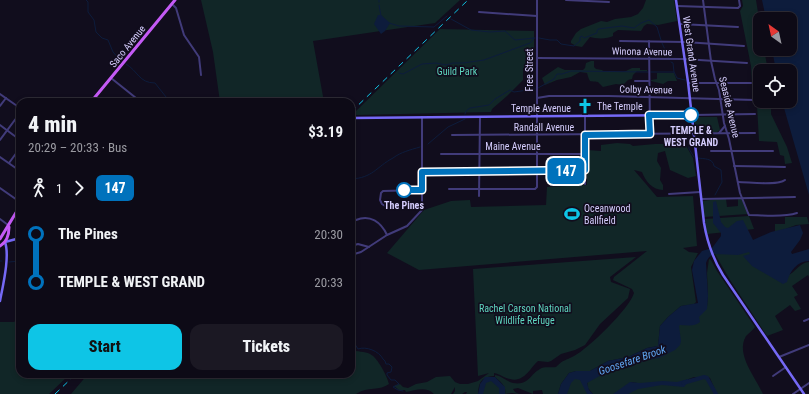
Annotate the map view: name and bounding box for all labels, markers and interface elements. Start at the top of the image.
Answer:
north arrow [753,12,797,56]
map controls [753,12,797,108]
street label: West Grand Avenue [681,15,702,93]
street label: Saco Avenue [107,23,148,69]
street label: Winona Avenue [612,45,673,58]
street label: Free Street [524,49,535,91]
button: locate [753,64,797,108]
park label: Guild Park [437,66,478,77]
street label: Seaside Avenue [717,76,742,139]
street label: Colby Avenue [619,84,673,95]
church icon: The Temple [576,97,594,115]
place label: The Temple [597,101,643,112]
street label: Temple Avenue [511,103,571,114]
marker: TEMPLE & WEST GRAND [683,107,699,123]
text: 4 min [28,112,77,137]
street label: Randall Avenue [514,122,574,133]
text: $3.19 [308,123,343,141]
place label: TEMPLE & WEST GRAND [664,125,719,148]
text: 20:29 – 20:33 · Bus [28,140,127,155]
street label: Maine Avenue [485,141,541,152]
line badge: 147 [543,158,589,184]
text: 147 [555,163,577,179]
icon: walk [28,177,50,199]
icon: forward [68,177,90,199]
text: 147 [104,180,126,196]
text: 1 [56,181,62,196]
marker: The Pines [396,182,412,198]
place label: The Pines [384,200,424,211]
place label: Oceanwood Ballfield [584,203,630,226]
sports icon: Oceanwood Ballfield [563,205,581,223]
text: The Pines [58,225,118,243]
text: 20:30 [314,227,343,242]
text: TEMPLE & WEST GRAND [58,273,205,291]
text: 20:33 [314,275,343,290]
park label: Rachel Carson National Wildlife Refuge [479,303,571,326]
button: Start [28,324,182,370]
button: Tickets [190,324,343,370]
water label: Goosefare Brook [597,343,668,378]

